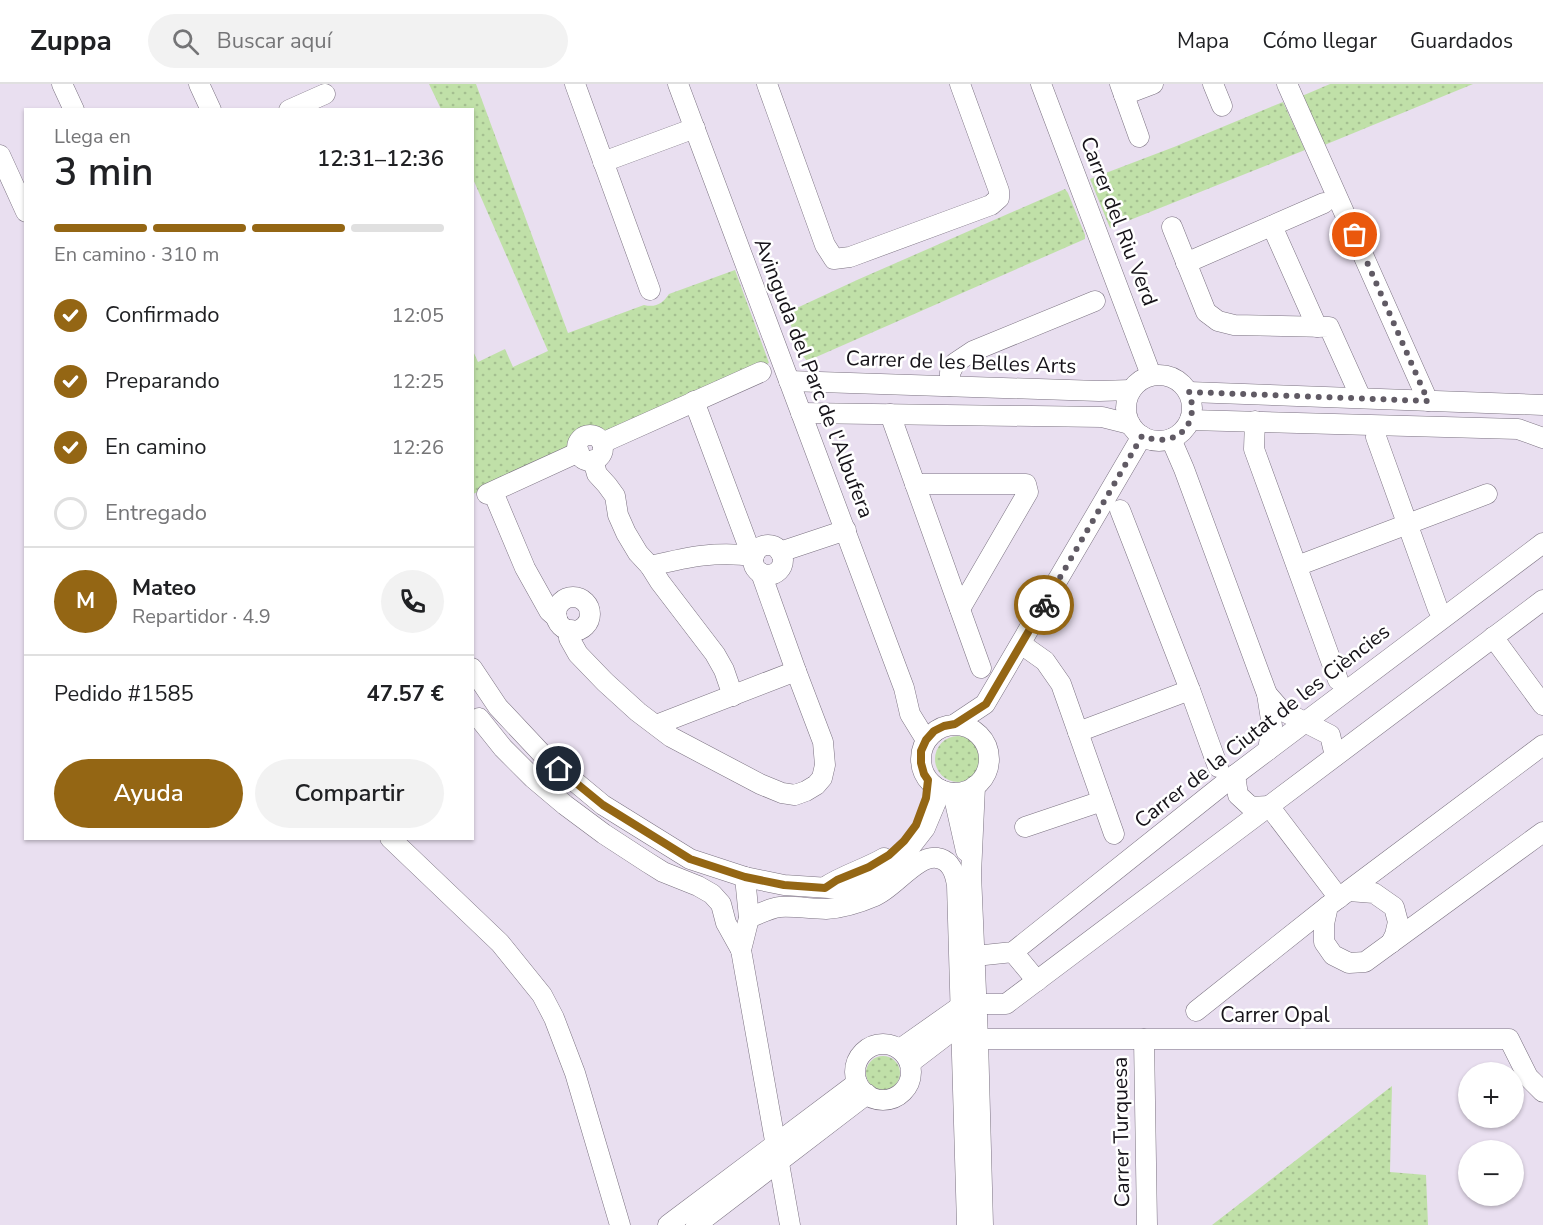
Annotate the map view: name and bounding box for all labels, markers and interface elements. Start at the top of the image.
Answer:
search box [148,14,568,68]
text: Zuppa [30,22,112,60]
icon: search [169,25,202,58]
text: Buscar aquí [217,26,332,56]
text: Mapa [1177,27,1229,55]
text: Cómo llegar [1262,27,1377,55]
text: Guardados [1410,27,1513,55]
text: Llega en [54,123,131,150]
street label: Carrer del Riu Verd [1074,132,1164,310]
text: 12:31–12:36 [317,144,444,174]
text: 3 min [54,146,153,199]
pin [1329,209,1380,260]
icon: bag [1338,218,1371,251]
street label: Avinguda del Parc de l'Albufera [748,234,880,522]
text: En camino · 310 m [54,241,219,268]
icon: check [54,299,87,332]
text: Confirmado [105,300,220,330]
text: 12:05 [391,302,444,329]
street label: Carrer de les Belles Arts [845,344,1077,380]
icon: check [54,365,87,398]
text: Preparando [105,366,220,396]
text: 12:25 [391,368,444,395]
icon: check [54,431,87,464]
text: En camino [105,432,206,462]
text: 12:26 [391,434,444,461]
text: Entregado [105,498,207,528]
button: phone [381,570,444,633]
text: Mateo [132,573,196,603]
courier [1014,575,1074,635]
text: M [76,586,95,616]
icon: bike [1028,589,1061,622]
text: Repartidor · 4.9 [132,603,271,630]
street label: Carrer de la Ciutat de les Ciències [1128,617,1396,835]
text: Pedido #1585 [54,679,194,709]
text: 47.57 € [367,679,444,709]
pin [533,743,584,794]
icon: home [542,752,575,785]
button: Ayuda [54,759,243,828]
button: Compartir [255,759,444,828]
street label: Carrer Opal [1220,1001,1331,1029]
street label: Carrer Turquesa [1106,1056,1136,1208]
map controls [1458,1062,1524,1206]
button: + [1458,1062,1524,1128]
button: − [1458,1140,1524,1206]

